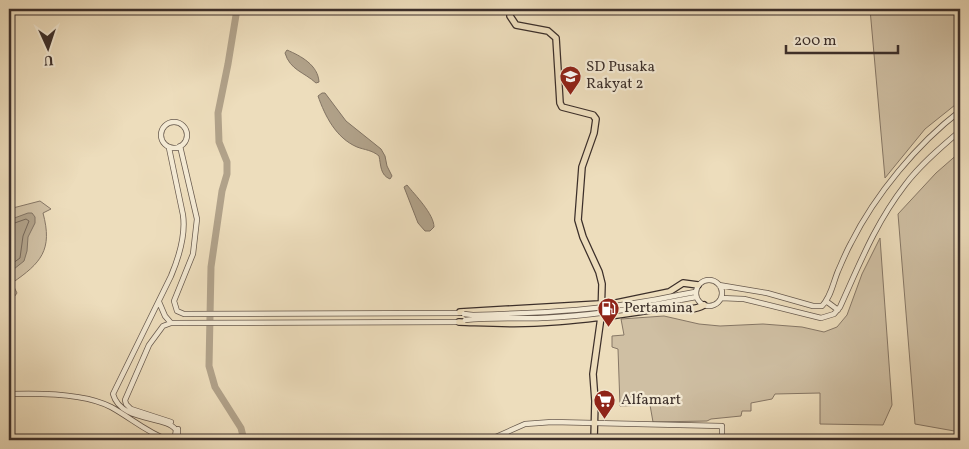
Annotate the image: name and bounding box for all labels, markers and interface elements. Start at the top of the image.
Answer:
north arrow [22,22,72,72]
scale bar [786,22,899,54]
text: 200 m [794,31,837,52]
text: U [43,50,54,69]
place label: SD Pusaka Rakyat 2 [586,57,655,95]
school or university icon: SD Pusaka Rakyat 2 [558,64,582,95]
fuel station icon: Pertamina [596,296,620,327]
place label: Pertamina [624,298,693,319]
supermarket icon: Alfamart [593,388,617,419]
place label: Alfamart [621,390,681,411]

